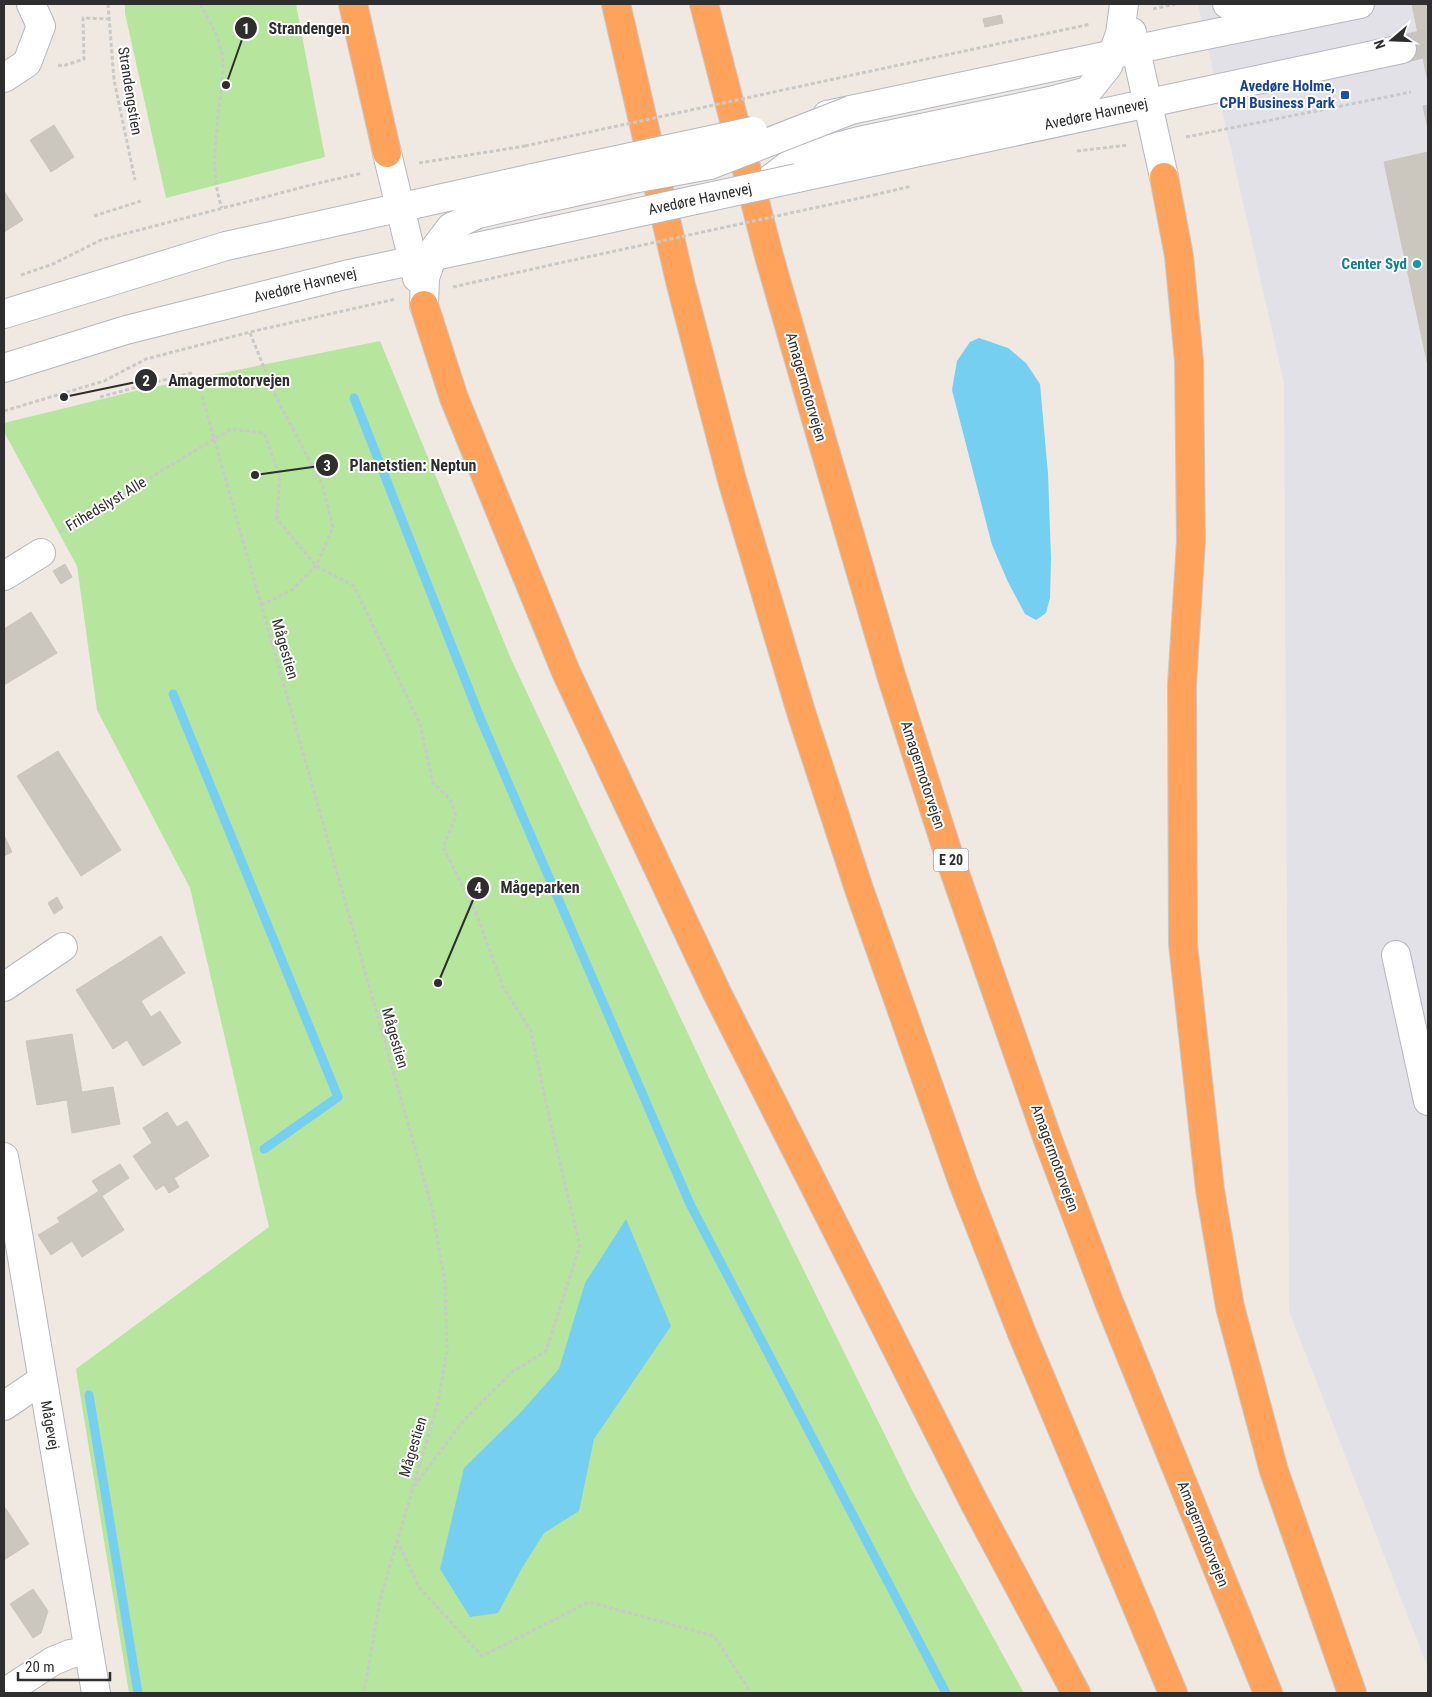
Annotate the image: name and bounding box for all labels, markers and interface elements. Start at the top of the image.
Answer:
callout: Strandengen [233,13,359,44]
north arrow [1367,15,1417,65]
text: Strandengen [268,19,350,38]
text: 1 [242,20,250,38]
text: N [1371,38,1389,51]
street label: Strandengstien [114,46,146,136]
place label: Avedøre Holme, CPH Business Park [1220,77,1336,112]
marker: Avedøre Holme, CPH Business Park [1339,89,1351,101]
street label: Avedøre Havnevej [1043,94,1149,134]
street label: Avedøre Havnevej [647,179,753,219]
place label: Center Syd [1342,255,1407,273]
marker: Center Syd [1411,258,1423,270]
street label: Avedøre Havnevej [252,264,358,306]
street label: Amagermotorvejen [782,330,830,444]
callout: Amagermotorvejen [133,365,300,396]
text: Amagermotorvejen [168,371,290,390]
text: 2 [142,372,150,390]
callout: Planetstien: Neptun [315,450,487,481]
text: Planetstien: Neptun [350,456,477,475]
text: 3 [323,457,331,475]
street label: Frihedslyst Alle [63,473,149,535]
street label: Mågestien [268,617,302,681]
street label: Amagermotorvejen [897,719,949,831]
road number: E 20 [934,848,968,872]
callout: Mågeparken [465,872,589,903]
text: Mågeparken [500,878,580,897]
text: 4 [474,879,482,897]
street label: Mågestien [378,1006,412,1070]
street label: Amagermotorvejen [1027,1102,1083,1214]
street label: Mågevej [37,1399,63,1451]
street label: Mågestien [395,1415,431,1479]
street label: Amagermotorvejen [1174,1478,1232,1590]
scale bar [18,1650,110,1682]
text: 20 m [25,1658,55,1676]

